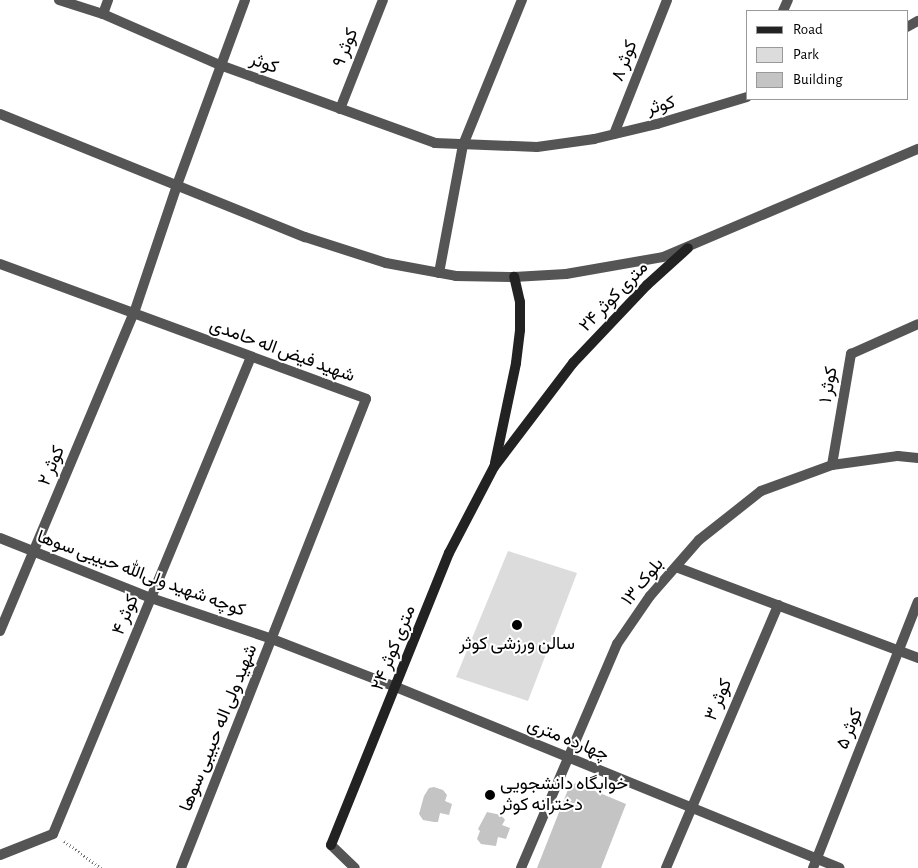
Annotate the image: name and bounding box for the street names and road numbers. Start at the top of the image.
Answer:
street label: کوثر ۹ [328,25,364,71]
street label: کوثر ۸ [607,38,643,84]
street label: کوثر [247,49,281,79]
street label: کوثر [644,92,678,120]
street label: ۲۴ متری کوثر [575,257,653,337]
street label: شهید فیض اله حامدی [206,315,358,387]
street label: کوثر ۱ [815,365,843,405]
street label: کوثر ۲ [34,443,70,489]
street label: کوچه شهید ولی‌الله حبیبی سوها [34,526,248,622]
street label: بلوک ۱۳ [617,554,669,610]
street label: کوثر ۴ [108,592,144,638]
street label: ۲۴ متری کوثر [367,602,421,694]
street label: شهید ولی اله حبیبی سوها [176,641,262,815]
street label: کوثر ۳ [701,676,737,724]
street label: کوثر ۵ [832,705,868,753]
street label: چهارده متری [524,714,612,766]

